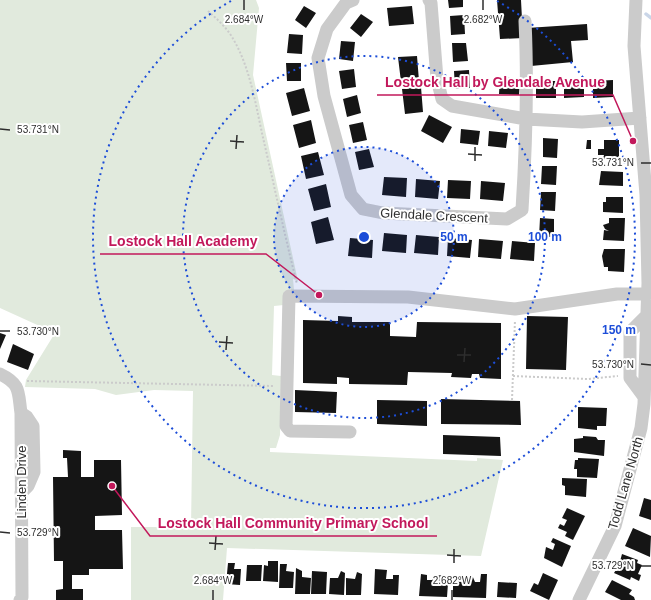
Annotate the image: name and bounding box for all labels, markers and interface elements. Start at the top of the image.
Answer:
text: 2.684°W [225,14,264,25]
text: 2.682°W [464,14,503,25]
callout: Lostock Hall by Glendale Avenue [377,69,613,95]
text: Lostock Hall by Glendale Avenue [385,74,605,90]
text: 53.731°N [17,124,59,135]
text: 53.731°N [592,157,634,168]
street label: Glendale Crescent [380,205,489,226]
callout: Lostock Hall Academy [100,228,266,254]
centre of rings [357,230,371,244]
text: 50 m [440,230,468,244]
text: 100 m [528,230,562,244]
text: Lostock Hall Academy [109,233,258,249]
text: 150 m [602,323,636,337]
text: 53.730°N [17,326,59,337]
text: 53.730°N [592,359,634,370]
street label: Todd Lane North [605,435,646,531]
street label: Linden Drive [14,446,29,519]
callout: Lostock Hall Community Primary School [150,510,437,536]
text: Lostock Hall Community Primary School [158,515,428,531]
text: 53.729°N [17,527,59,538]
text: 53.729°N [592,560,634,571]
text: 2.684°W [194,575,233,586]
text: 2.682°W [433,575,472,586]

